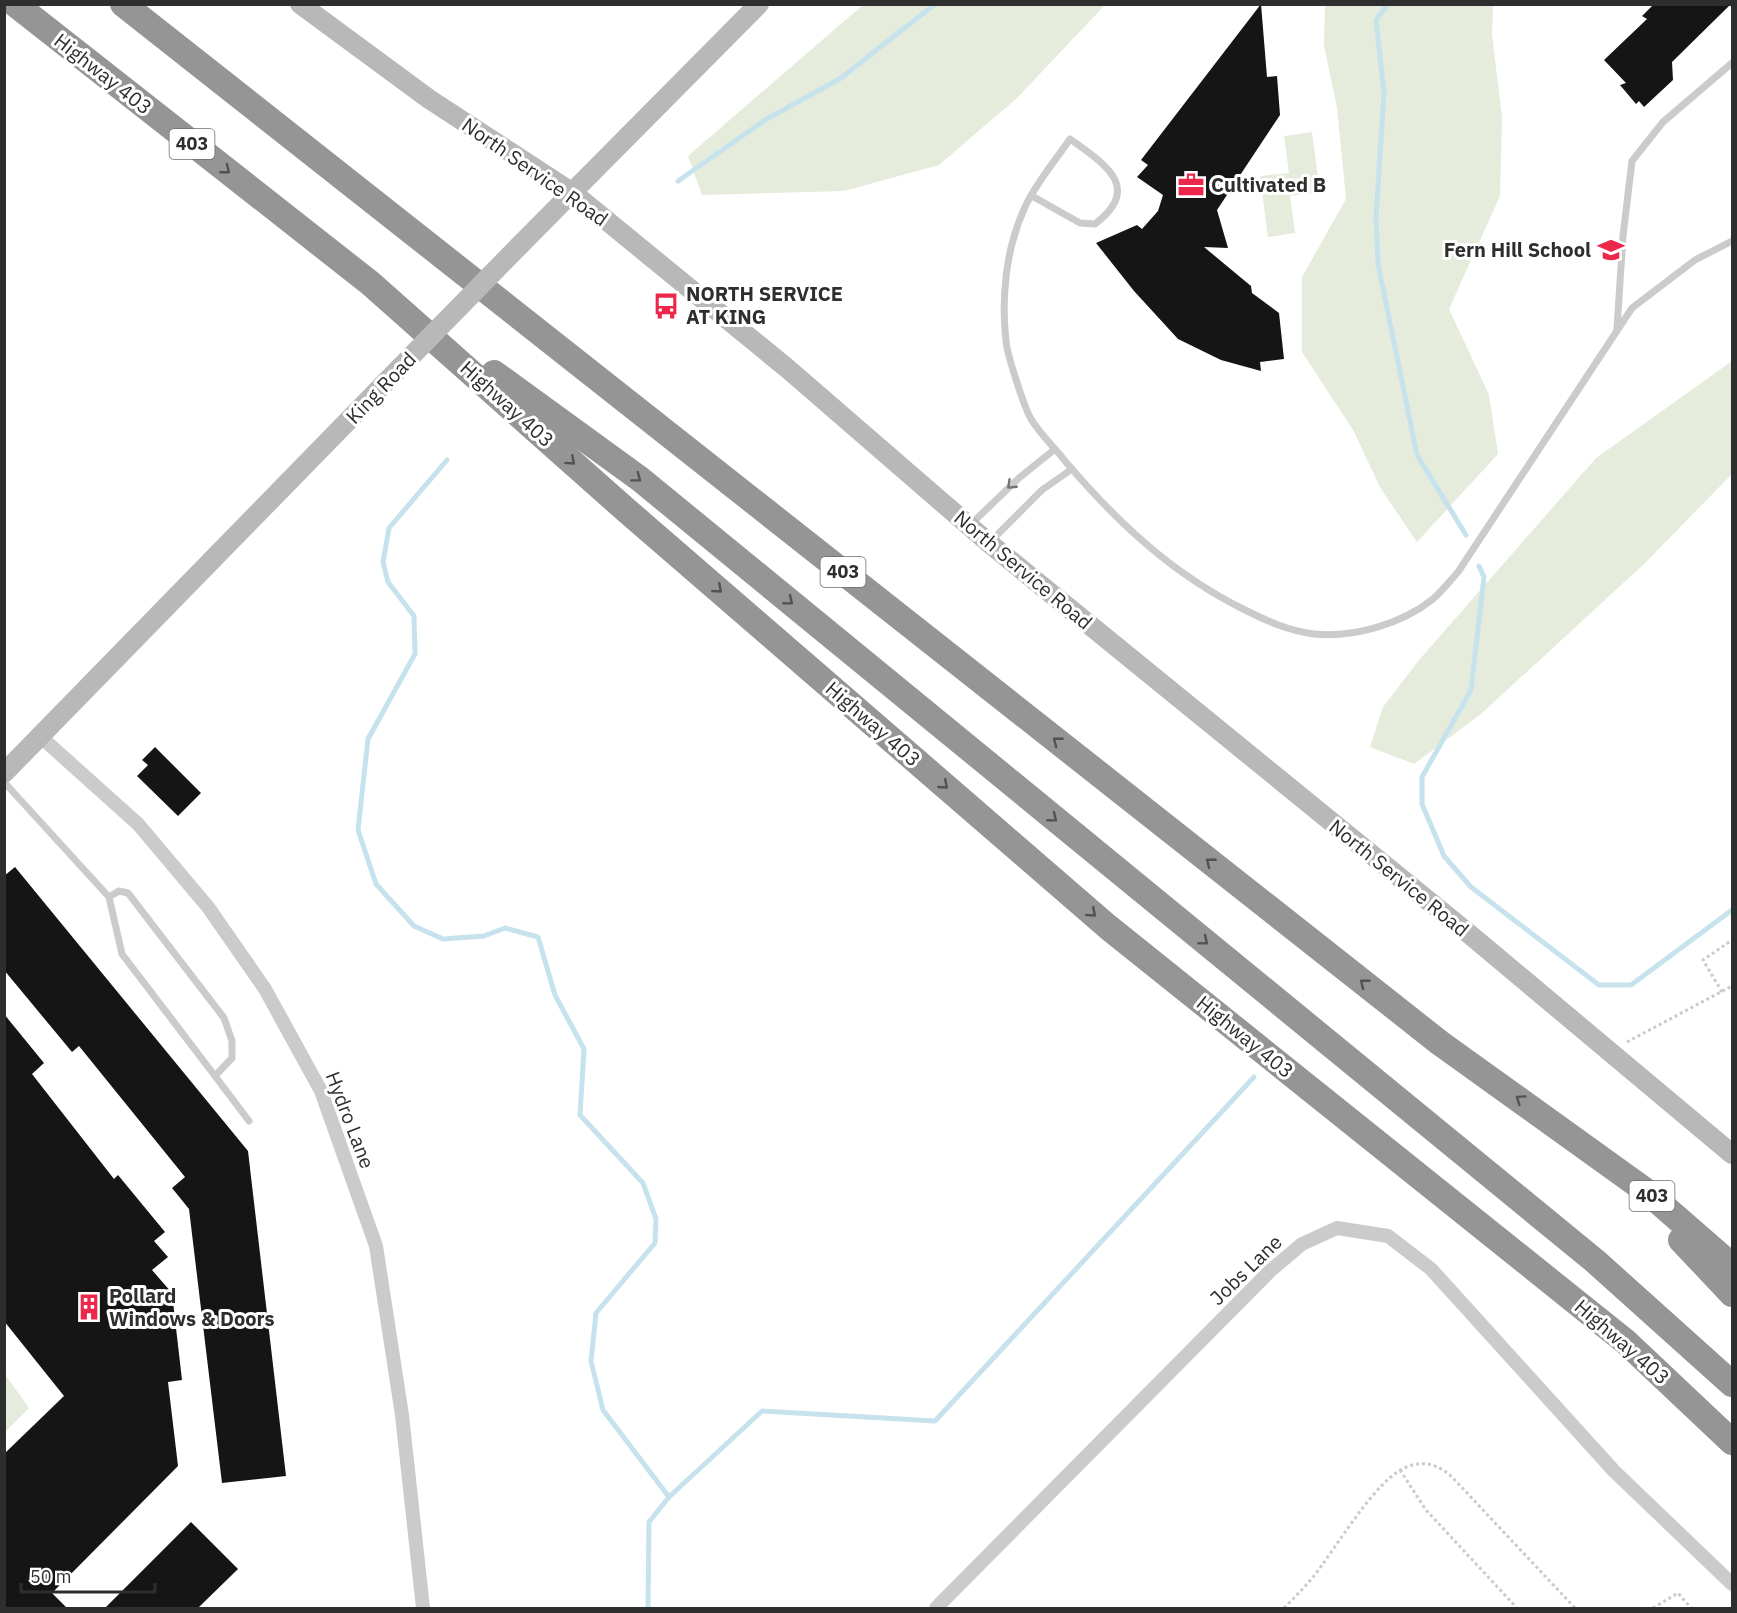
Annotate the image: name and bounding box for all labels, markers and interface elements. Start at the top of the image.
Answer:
street label: Highway 403 [49,27,158,120]
street label: North Service Road [457,111,614,232]
road number: 403 [170,129,214,159]
one-way arrow [219,163,230,174]
office icon: Cultivated B [1176,170,1206,200]
place label: Cultivated B [1211,171,1326,198]
school or university icon: Fern Hill School [1596,235,1626,265]
place label: Fern Hill School [1444,236,1591,263]
place label: NORTH SERVICE AT KING [686,280,843,330]
bus stop icon: NORTH SERVICE AT KING [651,291,681,321]
street label: King Road [340,346,422,430]
street label: Highway 403 [455,354,560,453]
one-way arrow [564,454,575,465]
one-way arrow [631,471,642,482]
one-way arrow [1007,478,1018,489]
street label: North Service Road [949,504,1098,635]
road number: 403 [820,557,866,587]
one-way arrow [711,582,722,593]
one-way arrow [782,594,793,605]
street label: Highway 403 [820,675,926,772]
one-way arrow [1053,738,1064,749]
one-way arrow [937,778,948,789]
one-way arrow [1047,811,1058,822]
street label: North Service Road [1324,813,1475,942]
one-way arrow [1206,858,1217,869]
one-way arrow [1085,906,1096,917]
one-way arrow [1198,934,1209,945]
one-way arrow [1359,979,1370,990]
street label: Highway 403 [1191,989,1299,1084]
street label: Hydro Lane [320,1067,381,1172]
one-way arrow [1515,1095,1526,1106]
road number: 403 [1630,1181,1674,1211]
street label: Jobs Lane [1204,1228,1288,1311]
place label: Pollard Windows & Doors [109,1282,275,1332]
building icon: Pollard Windows & Doors [74,1292,104,1322]
street label: Highway 403 [1569,1293,1675,1390]
scale bar [21,1556,154,1594]
text: 50 m [30,1565,72,1588]

